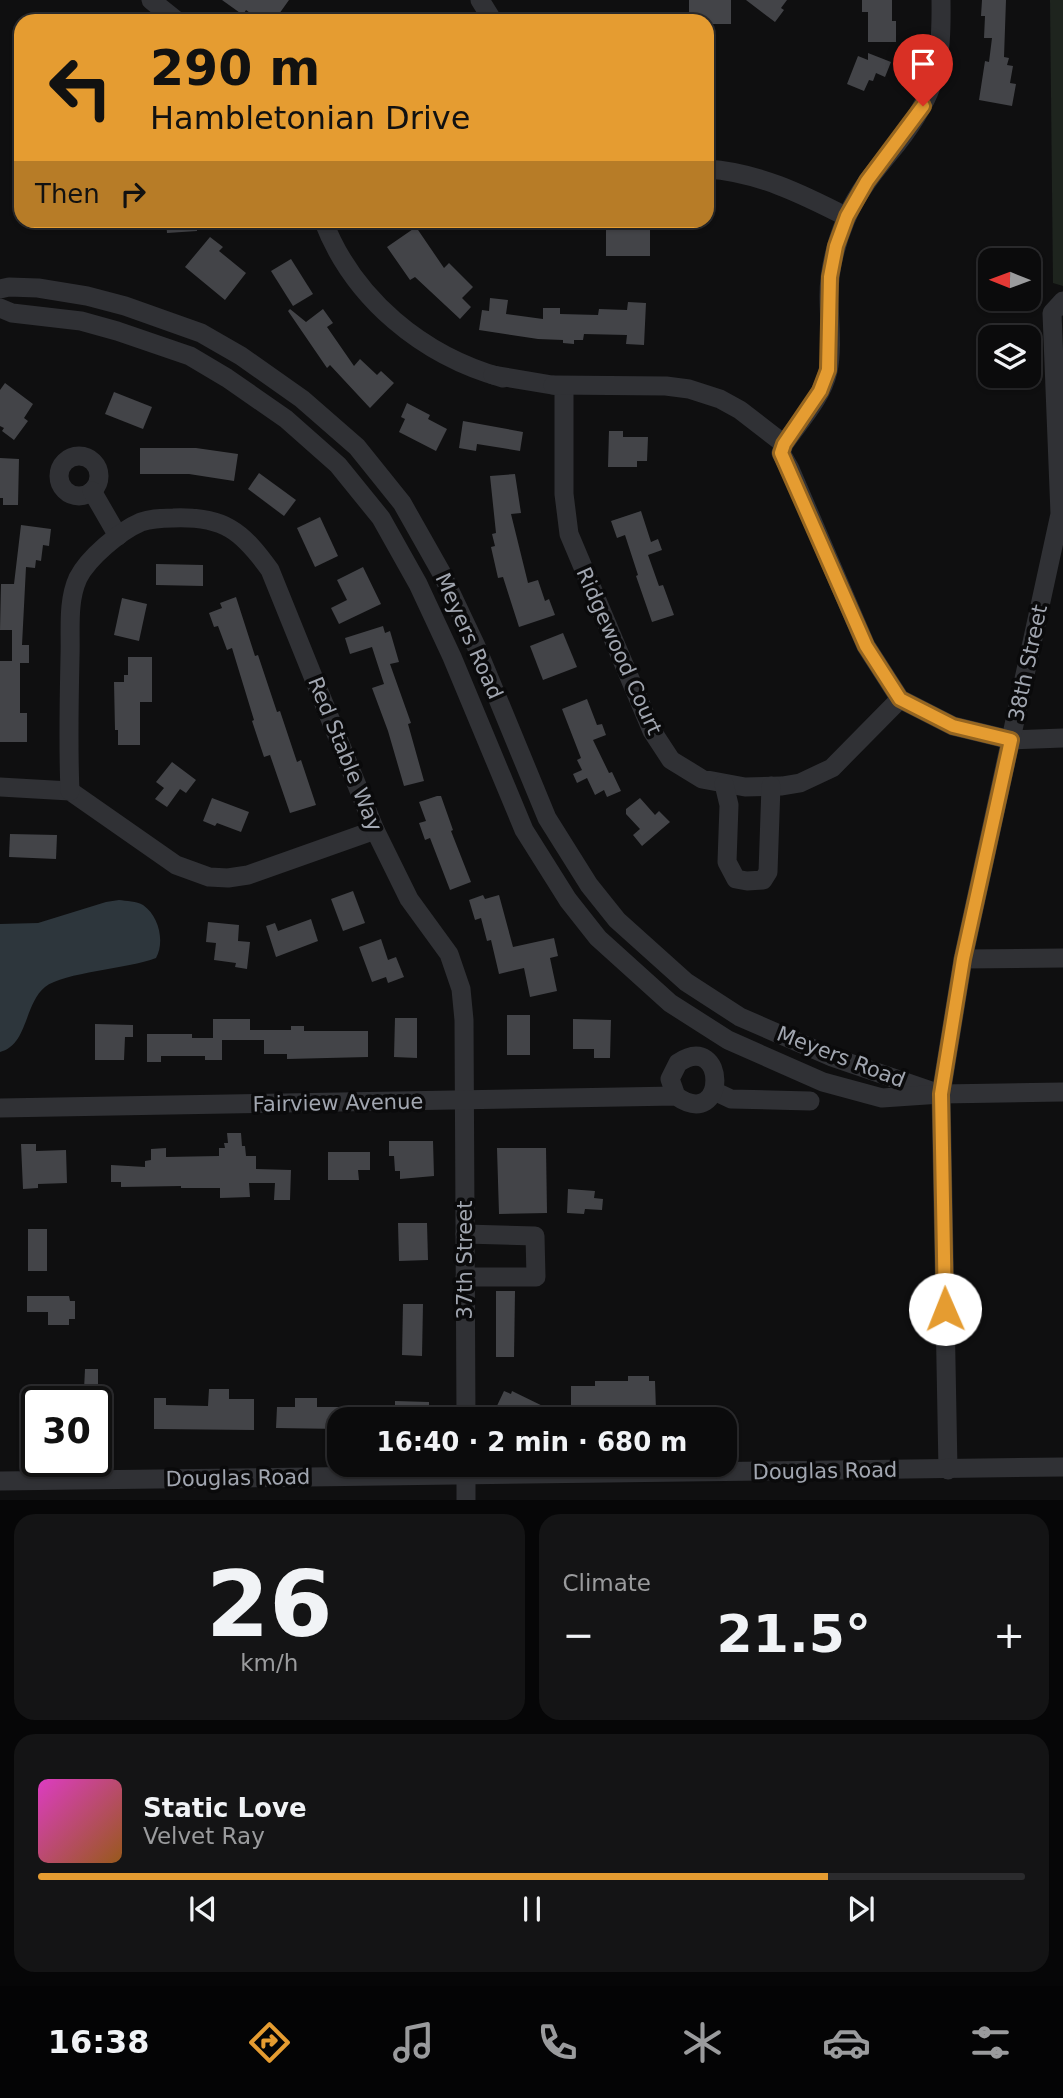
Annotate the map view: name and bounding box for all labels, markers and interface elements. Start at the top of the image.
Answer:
pin [893,34,953,106]
text: 290 m [150,40,320,97]
icon: left [35,42,126,133]
icon: arrive [904,45,942,83]
text: Hambletonian Drive [150,99,470,137]
icon: right [114,175,152,213]
text: Then [35,179,100,209]
north arrow [978,248,1041,312]
map controls [978,248,1041,388]
button: layers [978,325,1041,388]
street label: Ridgewood Court [571,564,667,738]
street label: Meyers Road [431,569,507,703]
street label: 38th Street [1004,602,1052,724]
street label: Red Stable Way [303,673,387,835]
street label: Meyers Road [774,1022,908,1092]
street label: Fairview Avenue [253,1090,423,1116]
street label: 37th Street [453,1201,477,1319]
position arrow [908,1272,982,1346]
speed limit sign: 30 [21,1386,112,1477]
text: 16:40 · 2 min · 680 m [377,1427,687,1457]
street label: Douglas Road [752,1458,898,1484]
street label: Douglas Road [165,1465,311,1491]
text: 26 [206,1552,333,1657]
text: Climate [563,1570,651,1596]
text: 21.5° [717,1604,871,1664]
text: − [563,1613,594,1657]
text: + [993,1613,1025,1657]
text: km/h [240,1650,298,1676]
text: Static Love [143,1793,307,1823]
text: Velvet Ray [143,1823,265,1849]
icon: previous [184,1890,222,1928]
icon: pause [513,1890,551,1928]
icon: next [842,1890,880,1928]
icon: directions [245,2018,294,2067]
icon: music [389,2018,438,2067]
icon: phone [533,2018,582,2067]
icon: climate [678,2018,727,2067]
icon: car [822,2018,871,2067]
icon: filters [966,2018,1015,2067]
text: 16:38 [48,2023,150,2061]

